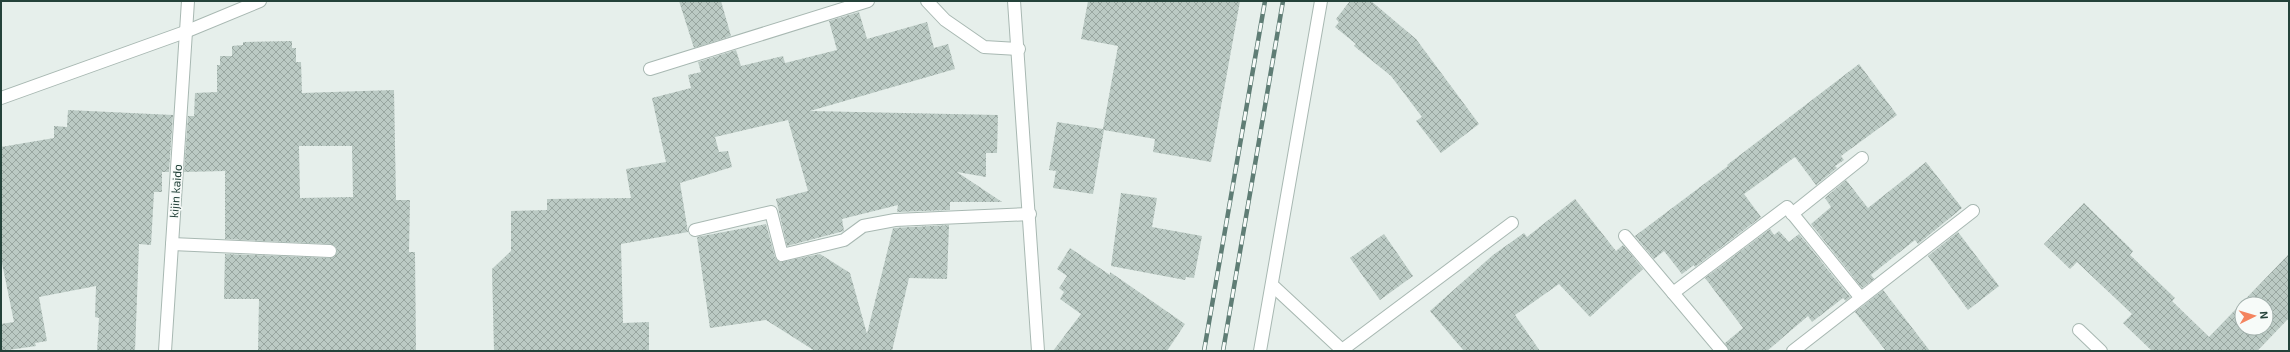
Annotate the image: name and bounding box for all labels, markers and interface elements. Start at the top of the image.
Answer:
street label: kijin kaido [166,163,185,219]
north arrow [2234,296,2274,336]
text: N [2258,311,2271,320]

